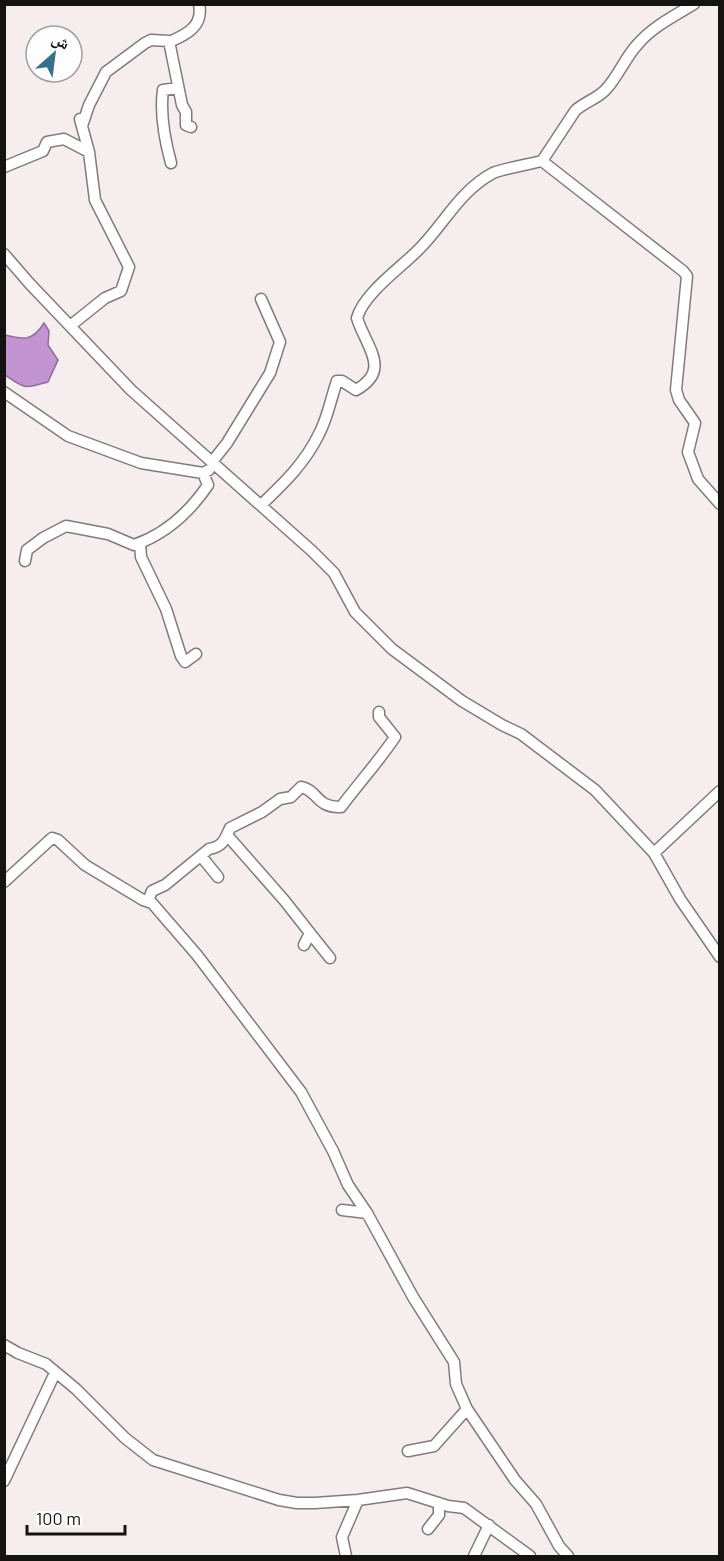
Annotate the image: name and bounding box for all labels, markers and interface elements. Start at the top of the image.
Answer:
north arrow [24,24,84,84]
text: ش [49,28,73,54]
scale bar [27,1498,124,1536]
text: 100 m [36,1507,81,1529]

